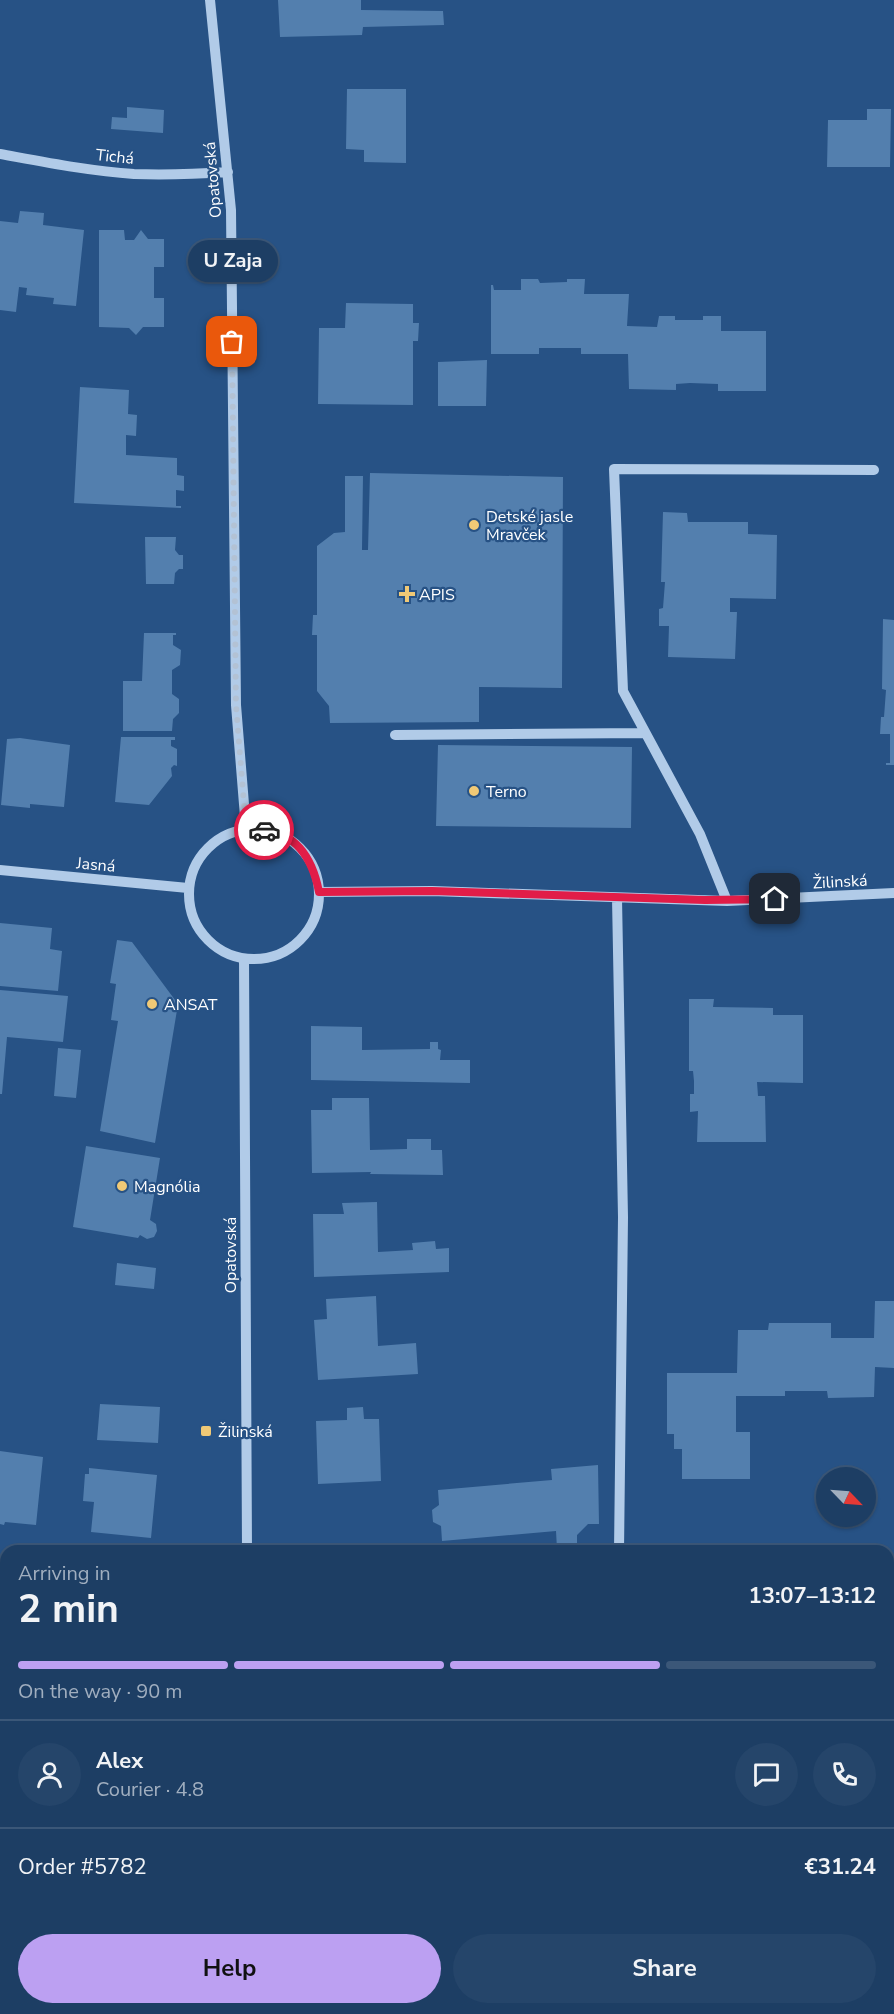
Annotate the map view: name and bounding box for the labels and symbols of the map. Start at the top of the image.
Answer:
street label: Opatovská [199,141,227,219]
street label: Tichá [95,144,135,170]
callout: U Zaja [187,240,277,282]
pin [206,316,257,367]
place label: Detské jasle Mravček [486,506,573,546]
marker: Detské jasle Mravček [467,518,481,532]
place label: APIS [419,584,455,606]
marker: APIS [400,587,414,601]
place label: Terno [486,781,527,803]
marker: Terno [467,784,481,798]
courier [234,800,294,860]
street label: Jasná [75,852,116,878]
street label: Žilinská [812,870,868,894]
pin [749,873,800,924]
place label: ANSAT [164,994,218,1016]
marker: ANSAT [145,997,159,1011]
place label: Magnólia [134,1176,200,1198]
marker: Magnólia [115,1179,129,1193]
street label: Opatovská [220,1217,242,1293]
place label: Žilinská [218,1421,273,1443]
marker: Žilinská [199,1424,213,1438]
north arrow [816,1467,876,1527]

